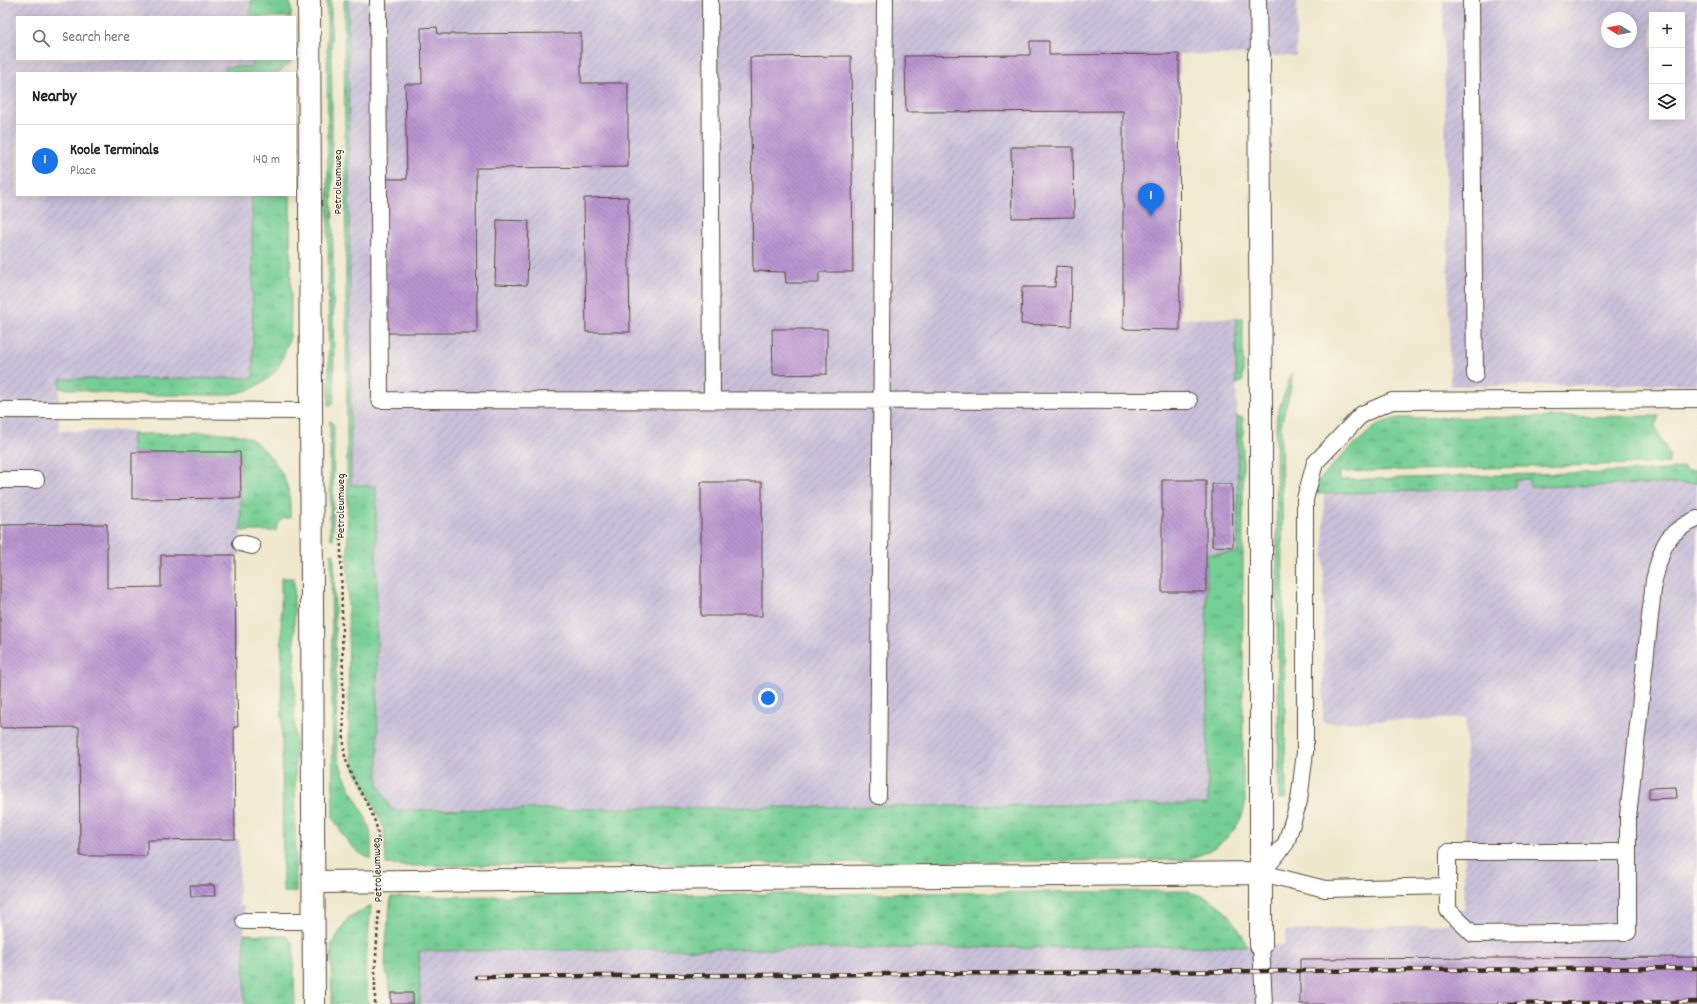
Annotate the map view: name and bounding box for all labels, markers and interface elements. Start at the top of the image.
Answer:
north arrow [1601,12,1637,48]
map controls [1649,12,1685,120]
button: + [1649,12,1685,48]
search box [16,16,296,60]
icon: search [30,27,52,49]
text: Search here [62,27,130,49]
button: − [1649,48,1685,84]
button: layers [1649,84,1685,120]
text: Nearby [32,86,76,110]
text: Koole Terminals [70,140,159,162]
street label: Petroleumweg [330,150,347,214]
text: 1 [44,151,46,170]
text: 140 m [253,151,280,170]
text: Place [70,162,96,181]
pin: 1 [1138,183,1164,216]
street label: Petroleumweg [333,474,350,538]
your location [758,688,778,708]
street label: Petroleumweg [368,837,388,903]

